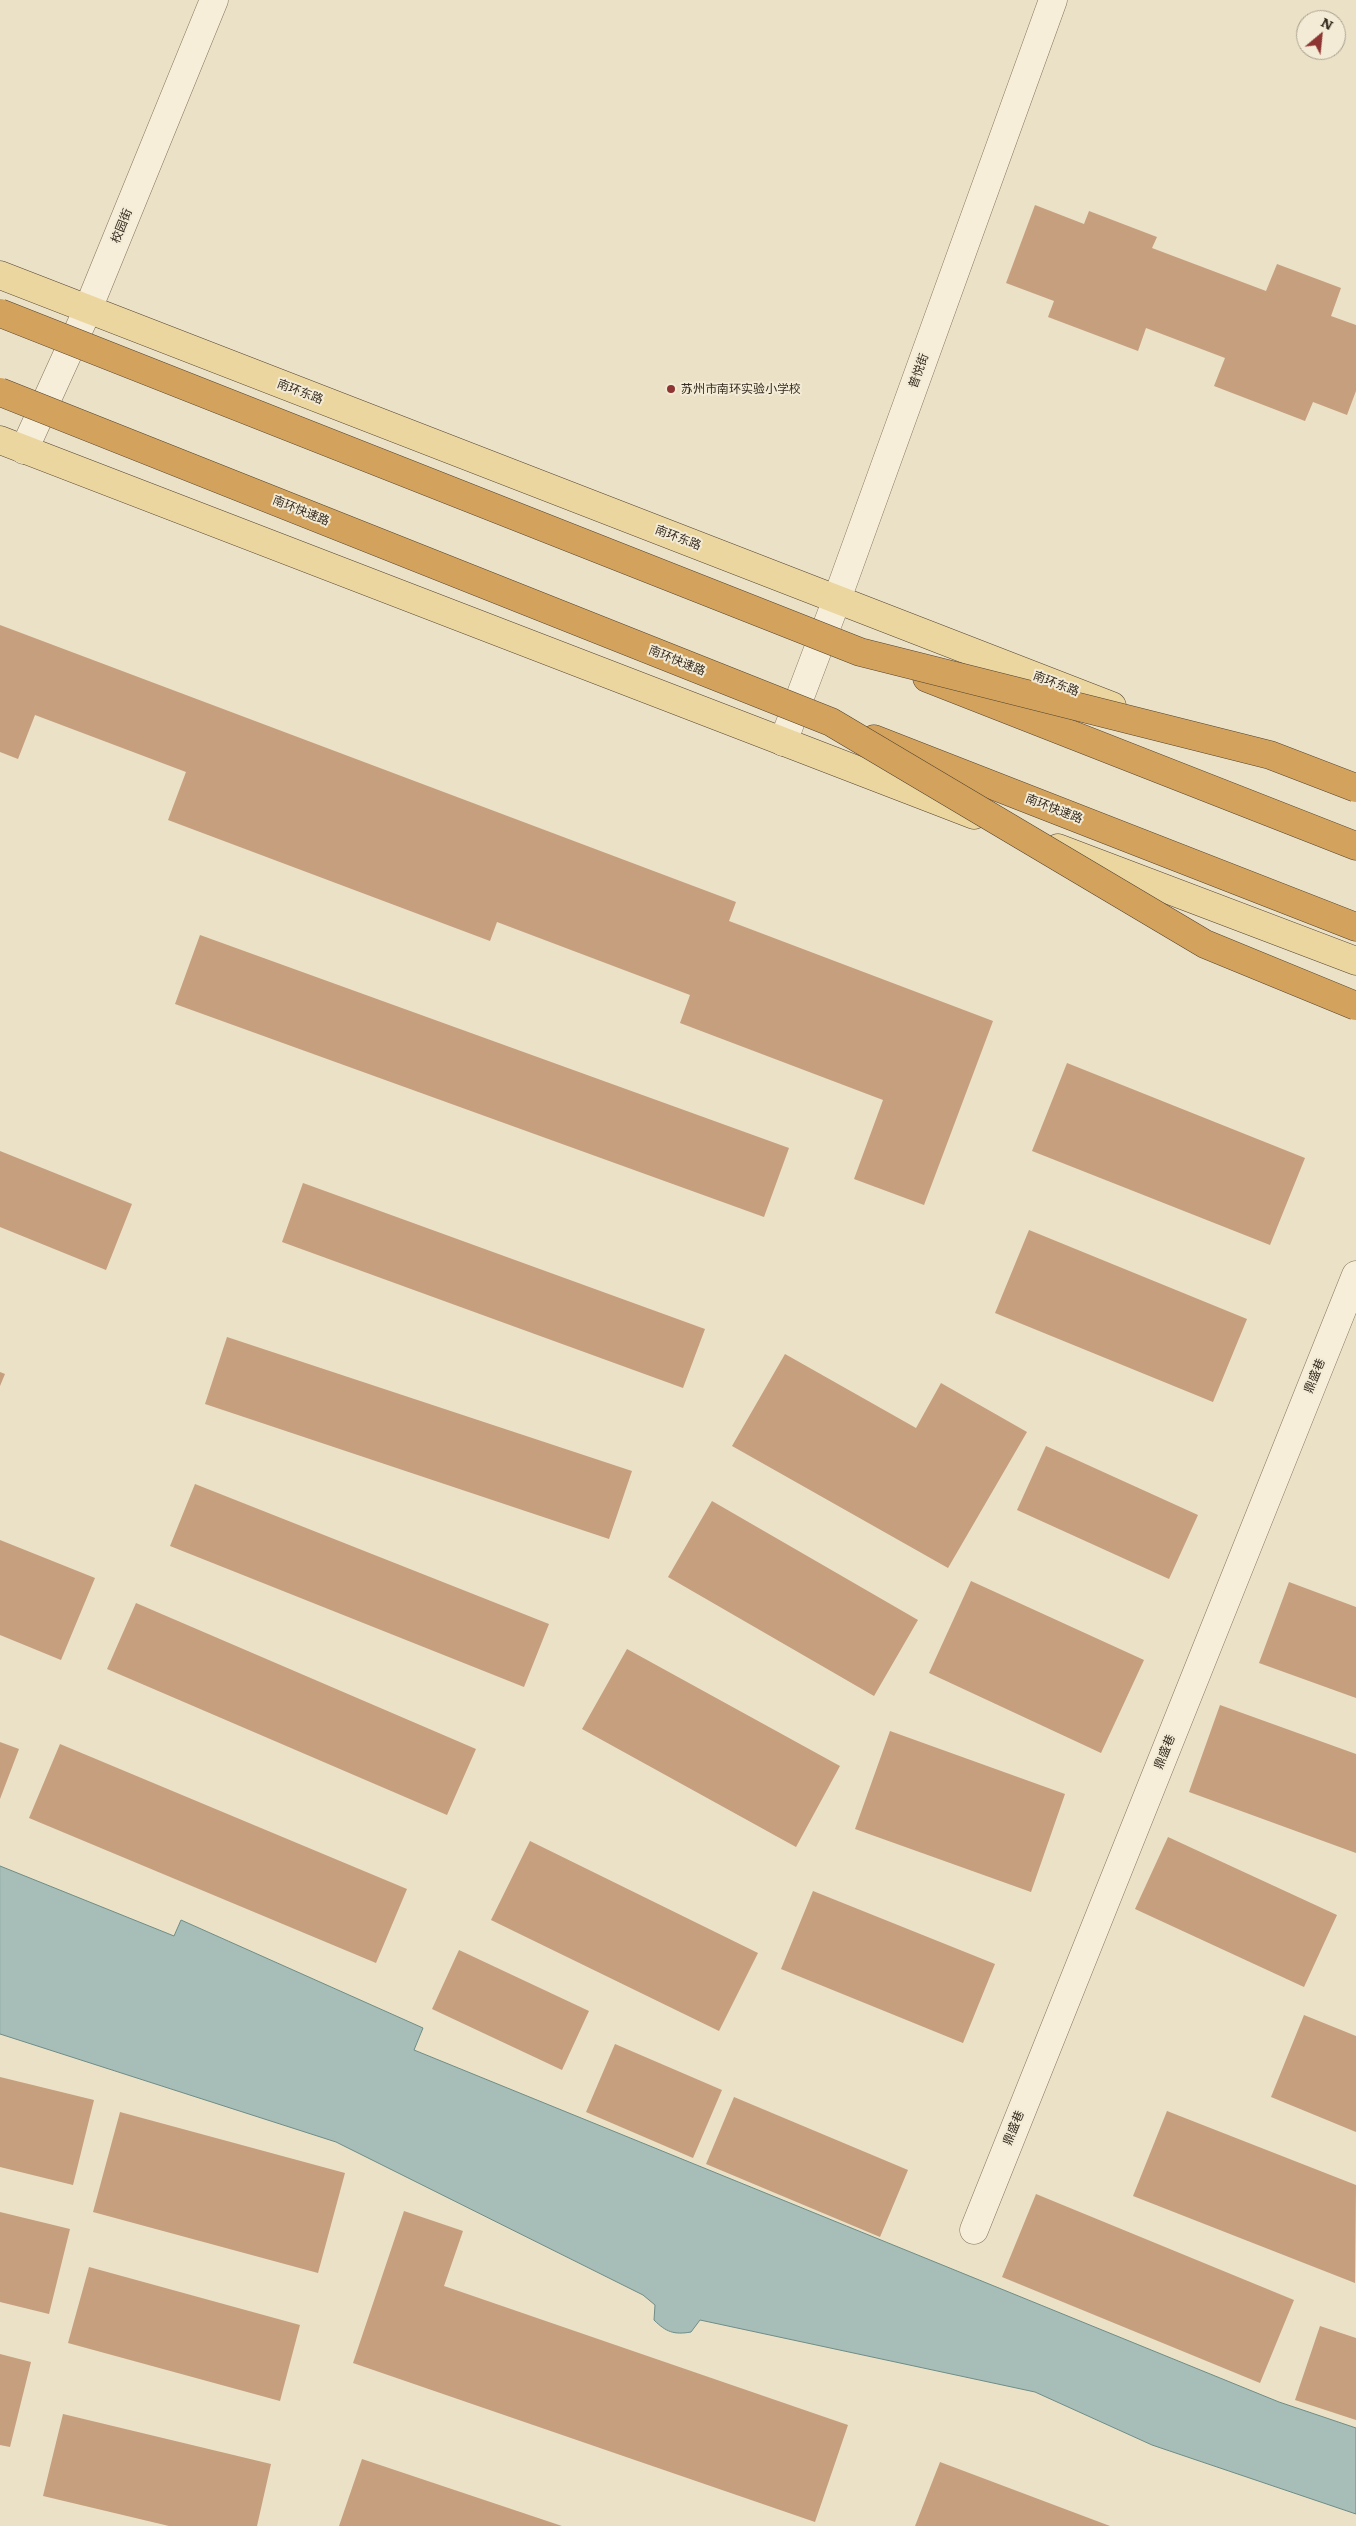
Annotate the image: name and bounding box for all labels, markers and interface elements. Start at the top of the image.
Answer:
north arrow [1296,10,1346,60]
text: N [1318,11,1337,34]
street label: 校园街 [109,207,135,245]
street label: 普悦街 [906,352,932,390]
street label: 南环东路 [275,377,325,407]
place label: 苏州市南环实验小学校 [681,382,801,396]
marker: 苏州市南环实验小学校 [665,383,677,395]
street label: 南环快速路 [270,493,332,529]
street label: 南环东路 [653,523,703,553]
street label: 南环快速路 [646,643,708,679]
street label: 南环东路 [1031,669,1081,699]
street label: 南环快速路 [1023,792,1085,826]
street label: 鼎盛巷 [1302,1357,1328,1395]
street label: 鼎盛巷 [1152,1733,1178,1771]
street label: 鼎盛巷 [1001,2109,1027,2147]

